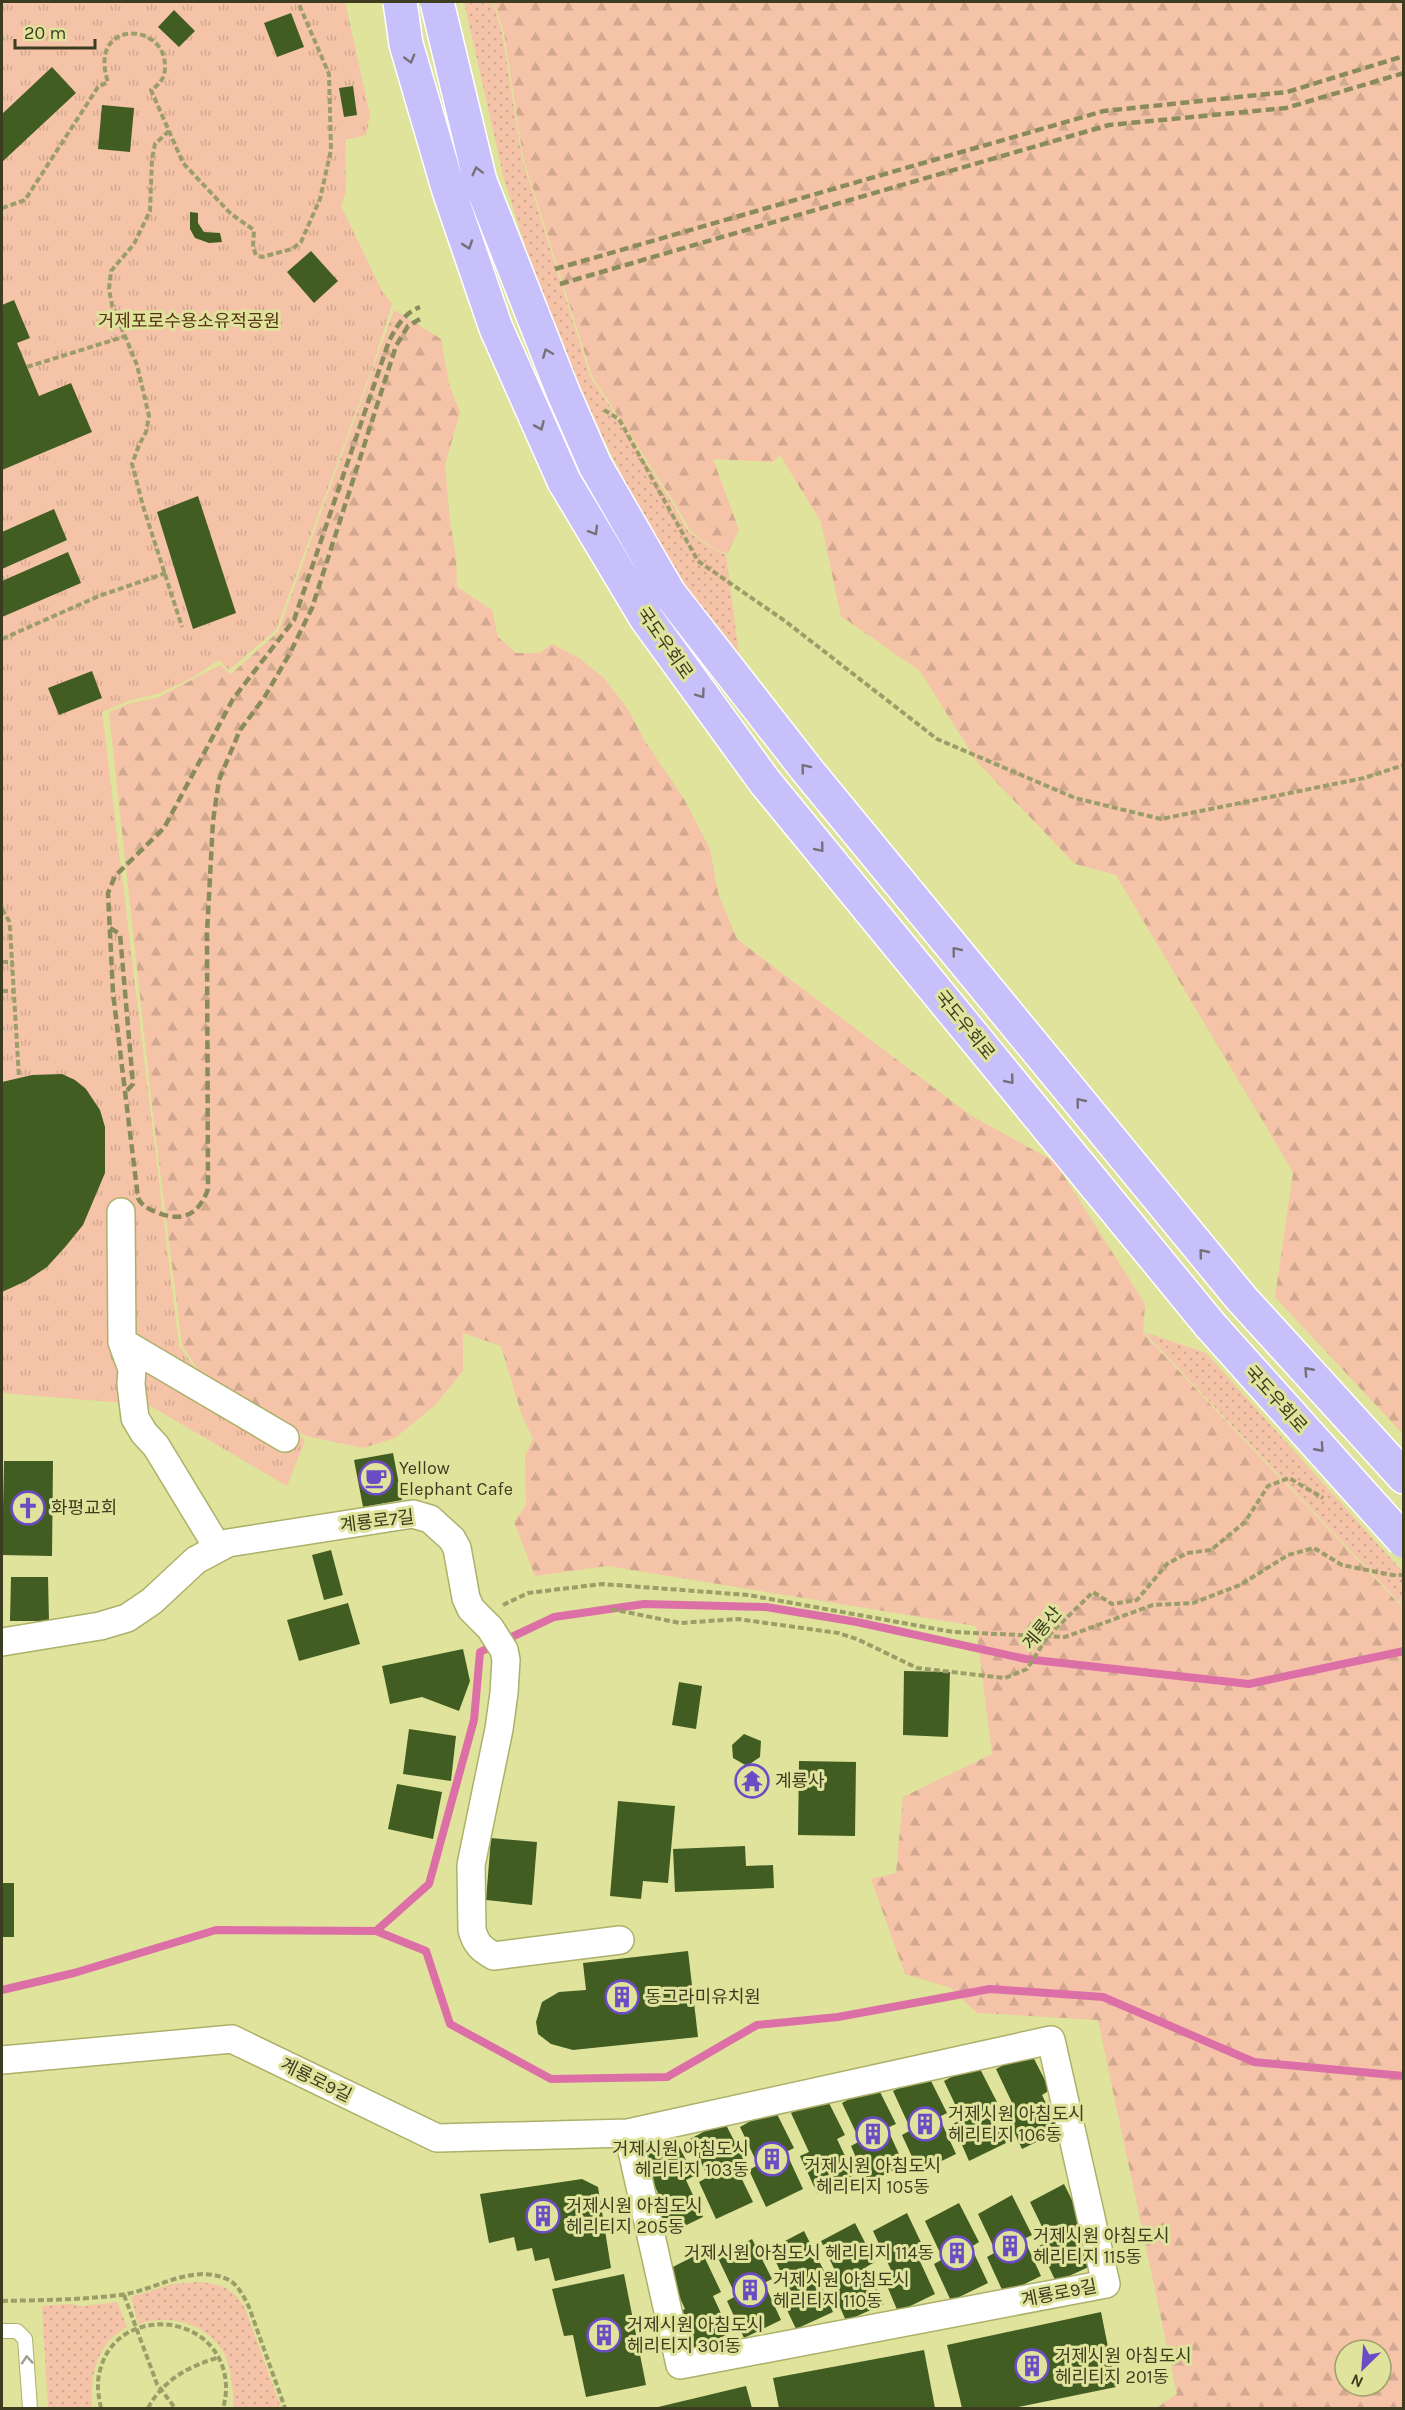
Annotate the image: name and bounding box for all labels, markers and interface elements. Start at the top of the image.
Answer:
scale bar [15,12,94,50]
text: 20 m [24,22,66,44]
one-way arrow [403,53,415,64]
one-way arrow [472,166,485,176]
one-way arrow [460,239,473,250]
park label: 거제포로수용소유적공원 [98,310,280,332]
one-way arrow [542,349,554,360]
one-way arrow [532,420,544,431]
one-way arrow [586,525,598,535]
street label: 국도우회로 [632,603,698,683]
one-way arrow [694,687,705,698]
one-way arrow [802,764,813,775]
one-way arrow [812,842,823,853]
one-way arrow [952,947,963,958]
street label: 국도우회로 [930,986,1000,1064]
one-way arrow [1002,1074,1013,1085]
one-way arrow [1076,1098,1087,1109]
one-way arrow [1200,1248,1211,1259]
street label: 국도우회로 [1240,1361,1312,1437]
one-way arrow [1304,1368,1315,1378]
one-way arrow [1313,1441,1324,1452]
place label: Yellow Elephant Cafe [399,1457,513,1500]
cafe icon: Yellow Elephant Cafe [358,1460,394,1496]
church icon: 화평교회 [10,1490,46,1526]
place label: 화평교회 [51,1497,117,1519]
street label: 계룡로7길 [339,1506,415,1536]
street label: 계룡산 [1018,1602,1066,1654]
temple icon: 계룡사 [734,1763,770,1799]
place label: 계룡사 [775,1770,825,1792]
building icon: 동그라미유치원 [604,1979,640,2015]
place label: 동그라미유치원 [645,1986,761,2008]
street label: 계룡로9길 [277,2053,355,2107]
place label: 거제시원 아침도시 헤리티지 106동 [948,2103,1085,2146]
building icon: 거제시원 아침도시 헤리티지 106동 [907,2106,943,2142]
building icon: 거제시원 아침도시 헤리티지 105동 [855,2116,891,2152]
place label: 거제시원 아침도시 헤리티지 103동 [612,2138,749,2181]
building icon: 거제시원 아침도시 헤리티지 103동 [754,2141,790,2177]
place label: 거제시원 아침도시 헤리티지 105동 [805,2155,941,2198]
place label: 거제시원 아침도시 헤리티지 205동 [566,2195,703,2238]
building icon: 거제시원 아침도시 헤리티지 205동 [525,2198,561,2234]
place label: 거제시원 아침도시 헤리티지 115동 [1033,2225,1170,2268]
building icon: 거제시원 아침도시 헤리티지 115동 [992,2228,1028,2264]
building icon: 거제시원 아침도시 헤리티지 114동 [939,2235,975,2271]
place label: 거제시원 아침도시 헤리티지 114동 [684,2242,934,2264]
place label: 거제시원 아침도시 헤리티지 110동 [773,2269,910,2312]
building icon: 거제시원 아침도시 헤리티지 110동 [732,2272,768,2308]
street label: 계룡로9길 [1019,2275,1099,2311]
place label: 거제시원 아침도시 헤리티지 301동 [627,2314,764,2357]
building icon: 거제시원 아침도시 헤리티지 301동 [586,2317,622,2353]
north arrow [1333,2338,1393,2398]
place label: 거제시원 아침도시 헤리티지 201동 [1055,2345,1192,2388]
building icon: 거제시원 아침도시 헤리티지 201동 [1014,2348,1050,2384]
one-way arrow [20,2356,33,2365]
text: N [1348,2370,1366,2392]

